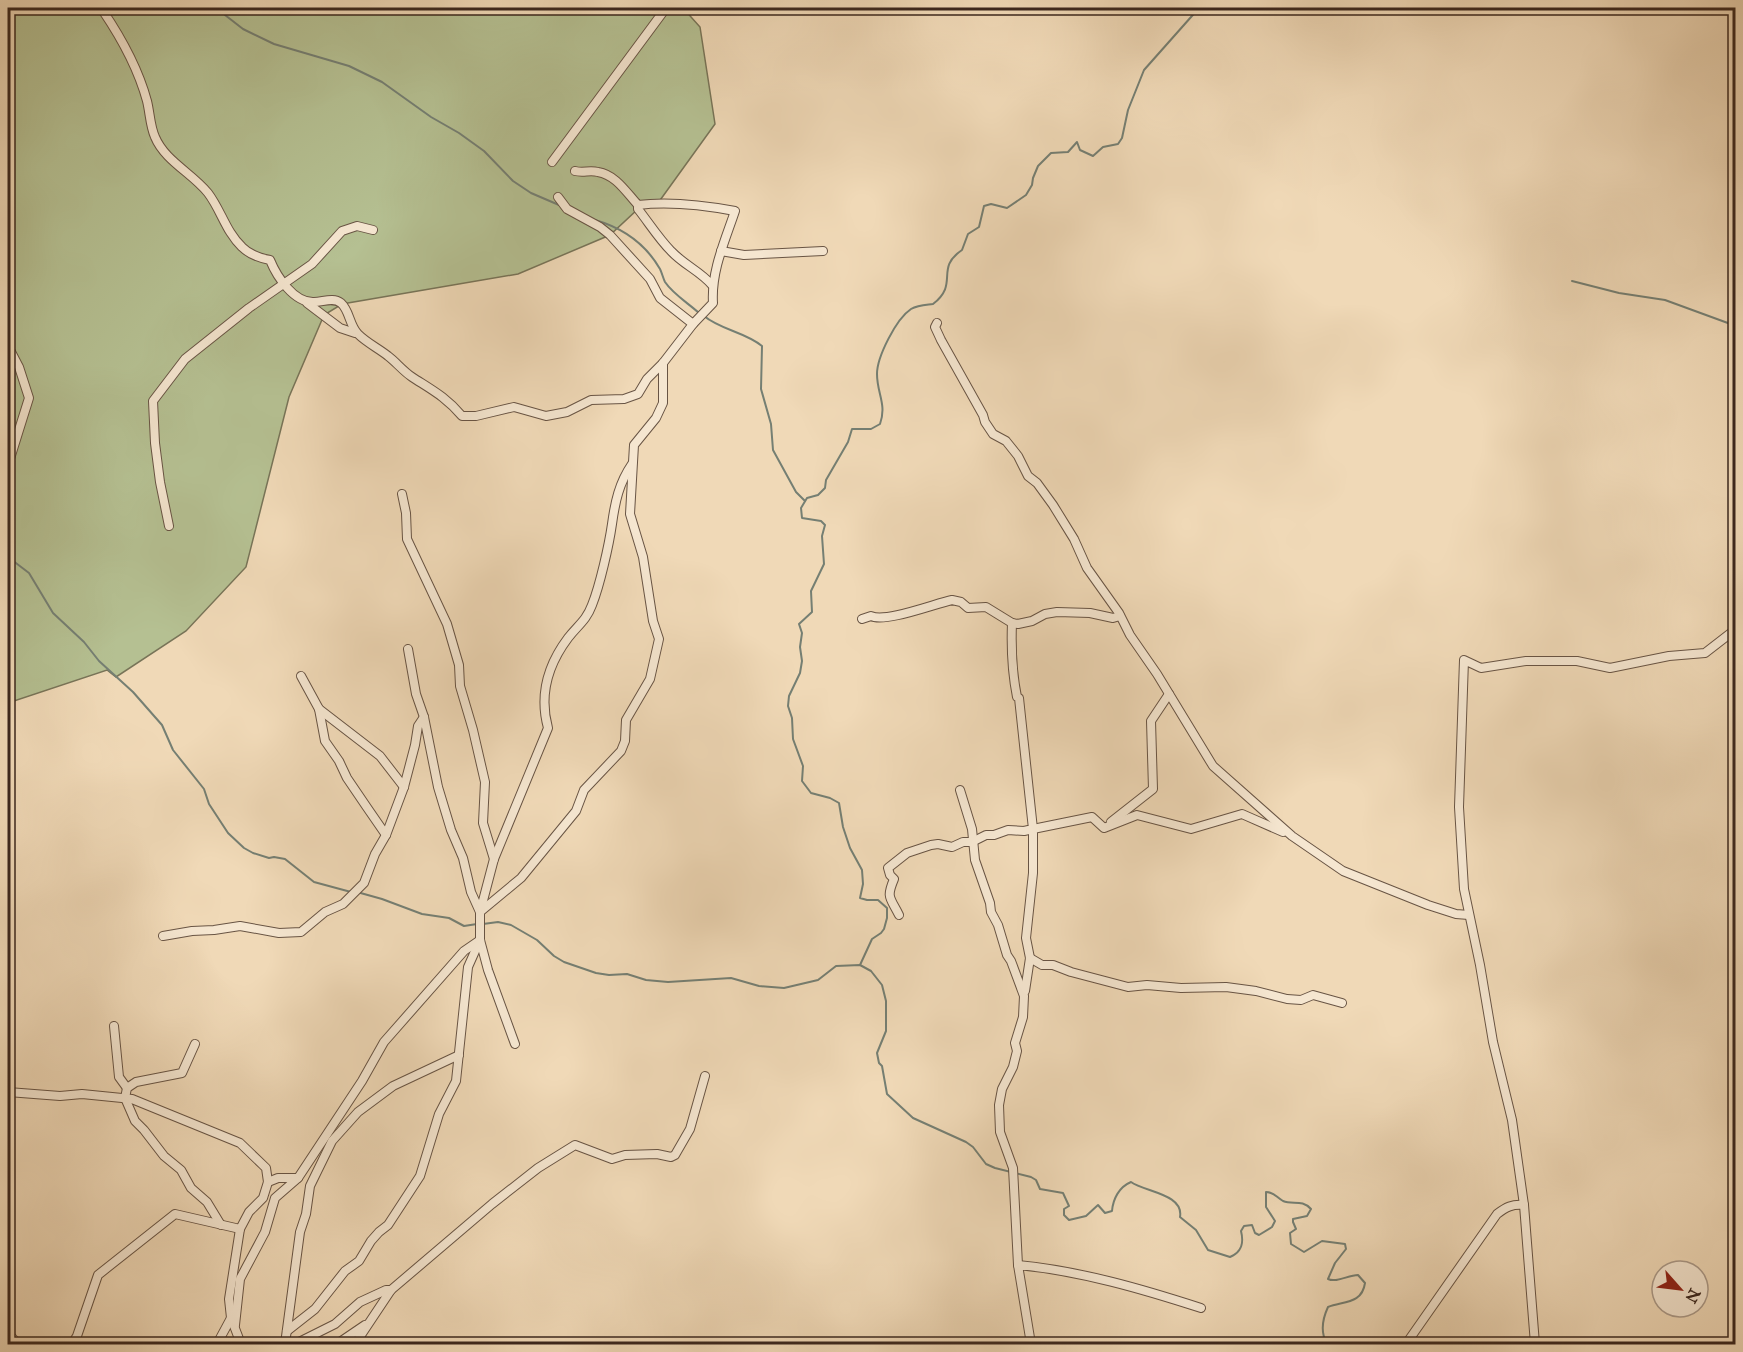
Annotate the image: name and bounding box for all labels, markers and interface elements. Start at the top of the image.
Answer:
north arrow [1650,1259,1710,1319]
text: N [1681,1285,1704,1307]

